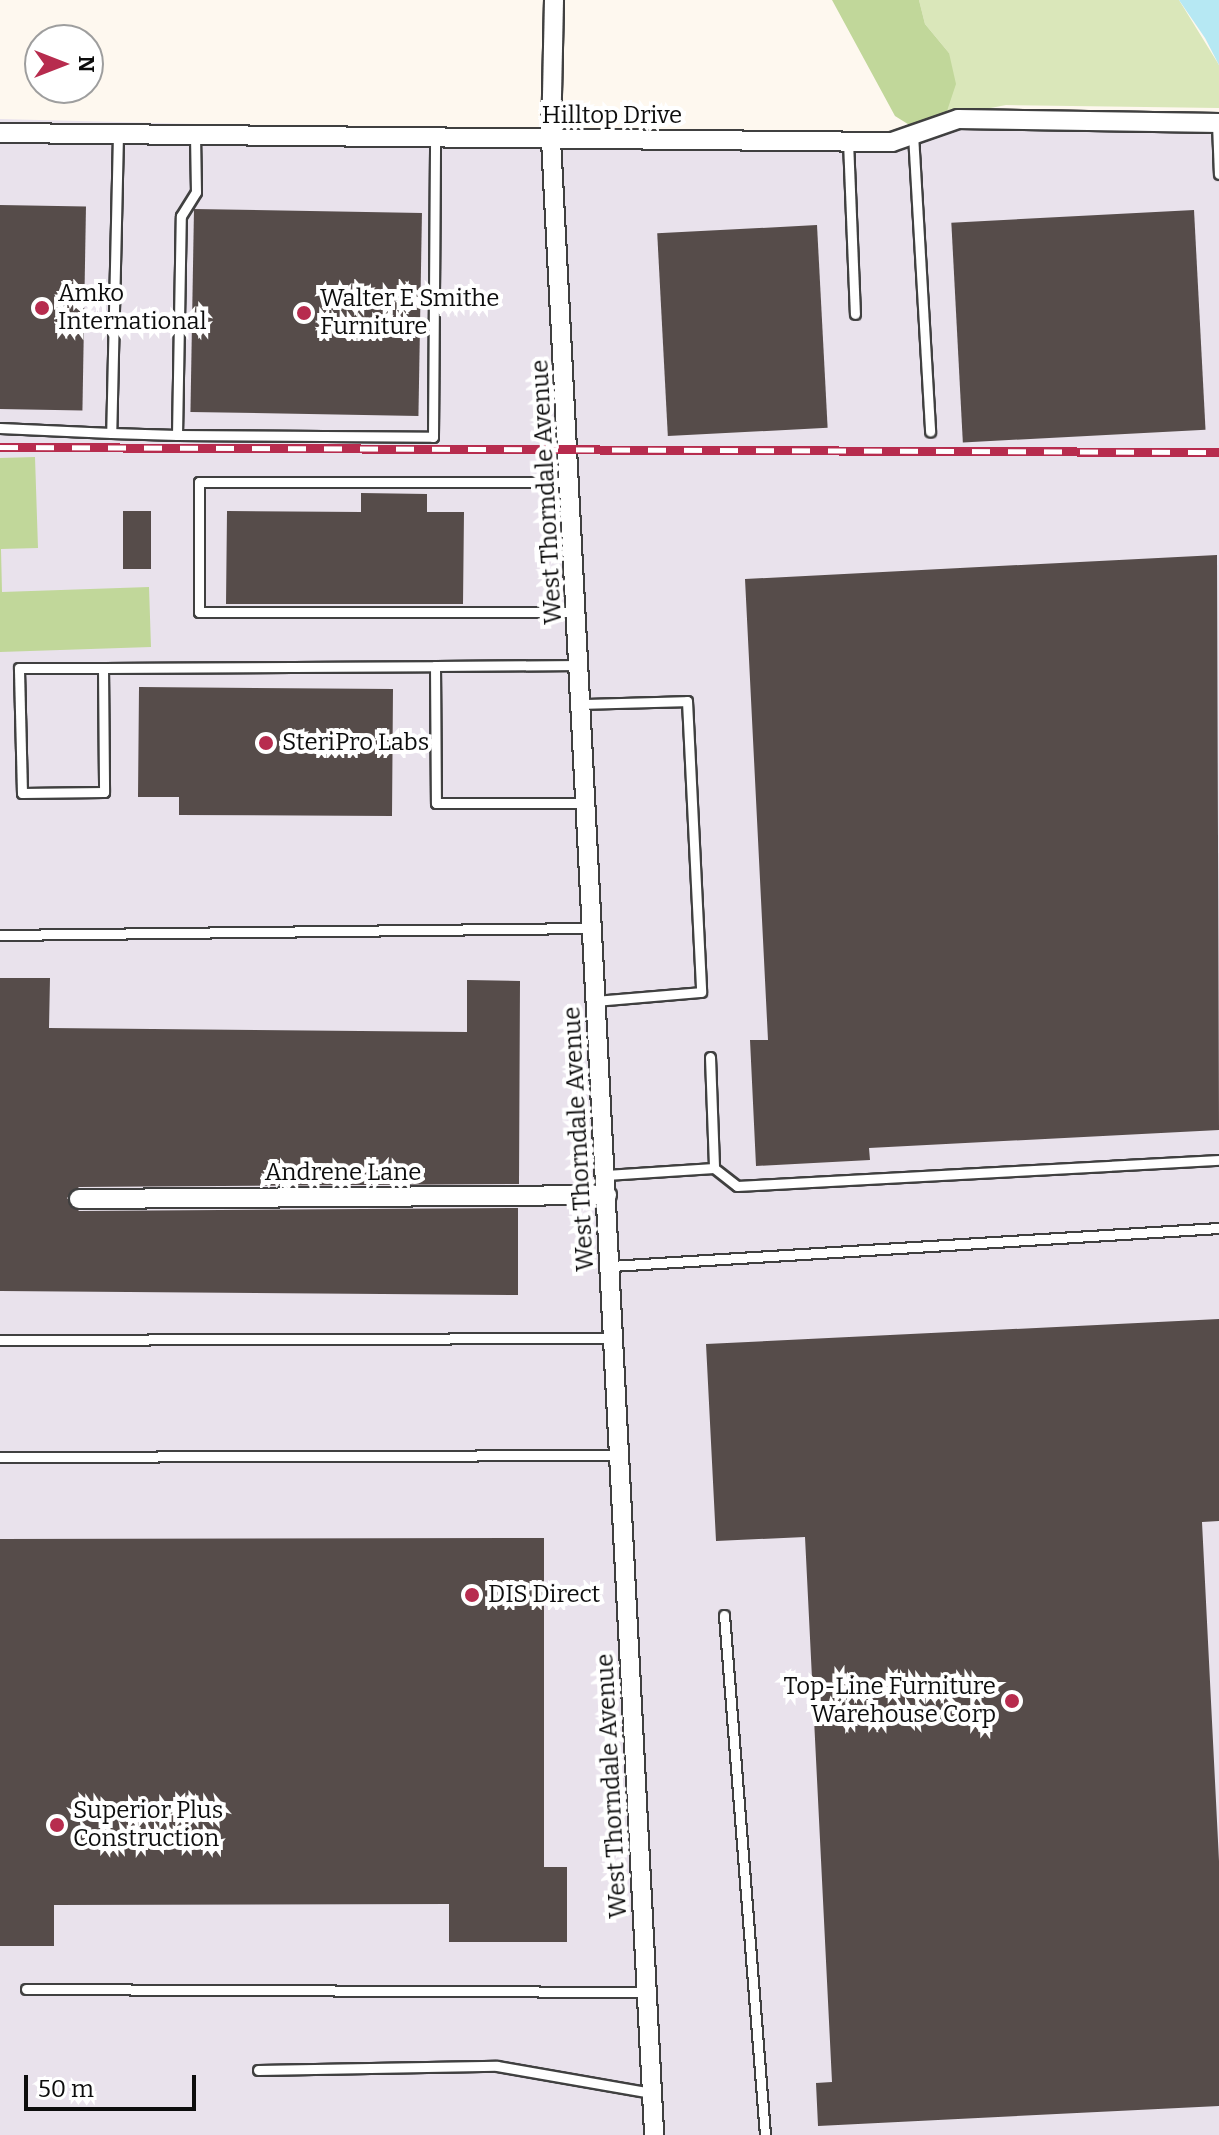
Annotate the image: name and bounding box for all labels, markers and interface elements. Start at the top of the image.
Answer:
north arrow [24,24,104,104]
text: N [73,56,100,72]
street label: Hilltop Drive [542,102,682,130]
place label: Amko International [58,280,207,336]
place label: Walter E Smithe Furniture [320,285,499,341]
marker: Amko International [33,299,51,317]
marker: Walter E Smithe Furniture [295,304,313,322]
street label: West Thorndale Avenue [526,359,568,625]
place label: SteriPro Labs [282,729,429,757]
marker: SteriPro Labs [257,734,275,752]
street label: West Thorndale Avenue [558,1006,600,1272]
street label: Andrene Lane [265,1159,421,1187]
place label: DIS Direct [488,1581,600,1609]
marker: DIS Direct [463,1586,481,1604]
street label: West Thorndale Avenue [591,1653,633,1919]
place label: Top-Line Furniture Warehouse Corp [783,1673,996,1729]
marker: Top-Line Furniture Warehouse Corp [1003,1692,1021,1710]
place label: Superior Plus Construction [73,1797,223,1853]
marker: Superior Plus Construction [48,1816,66,1834]
scale bar [28,2059,200,2109]
text: 50 m [38,2075,94,2103]

